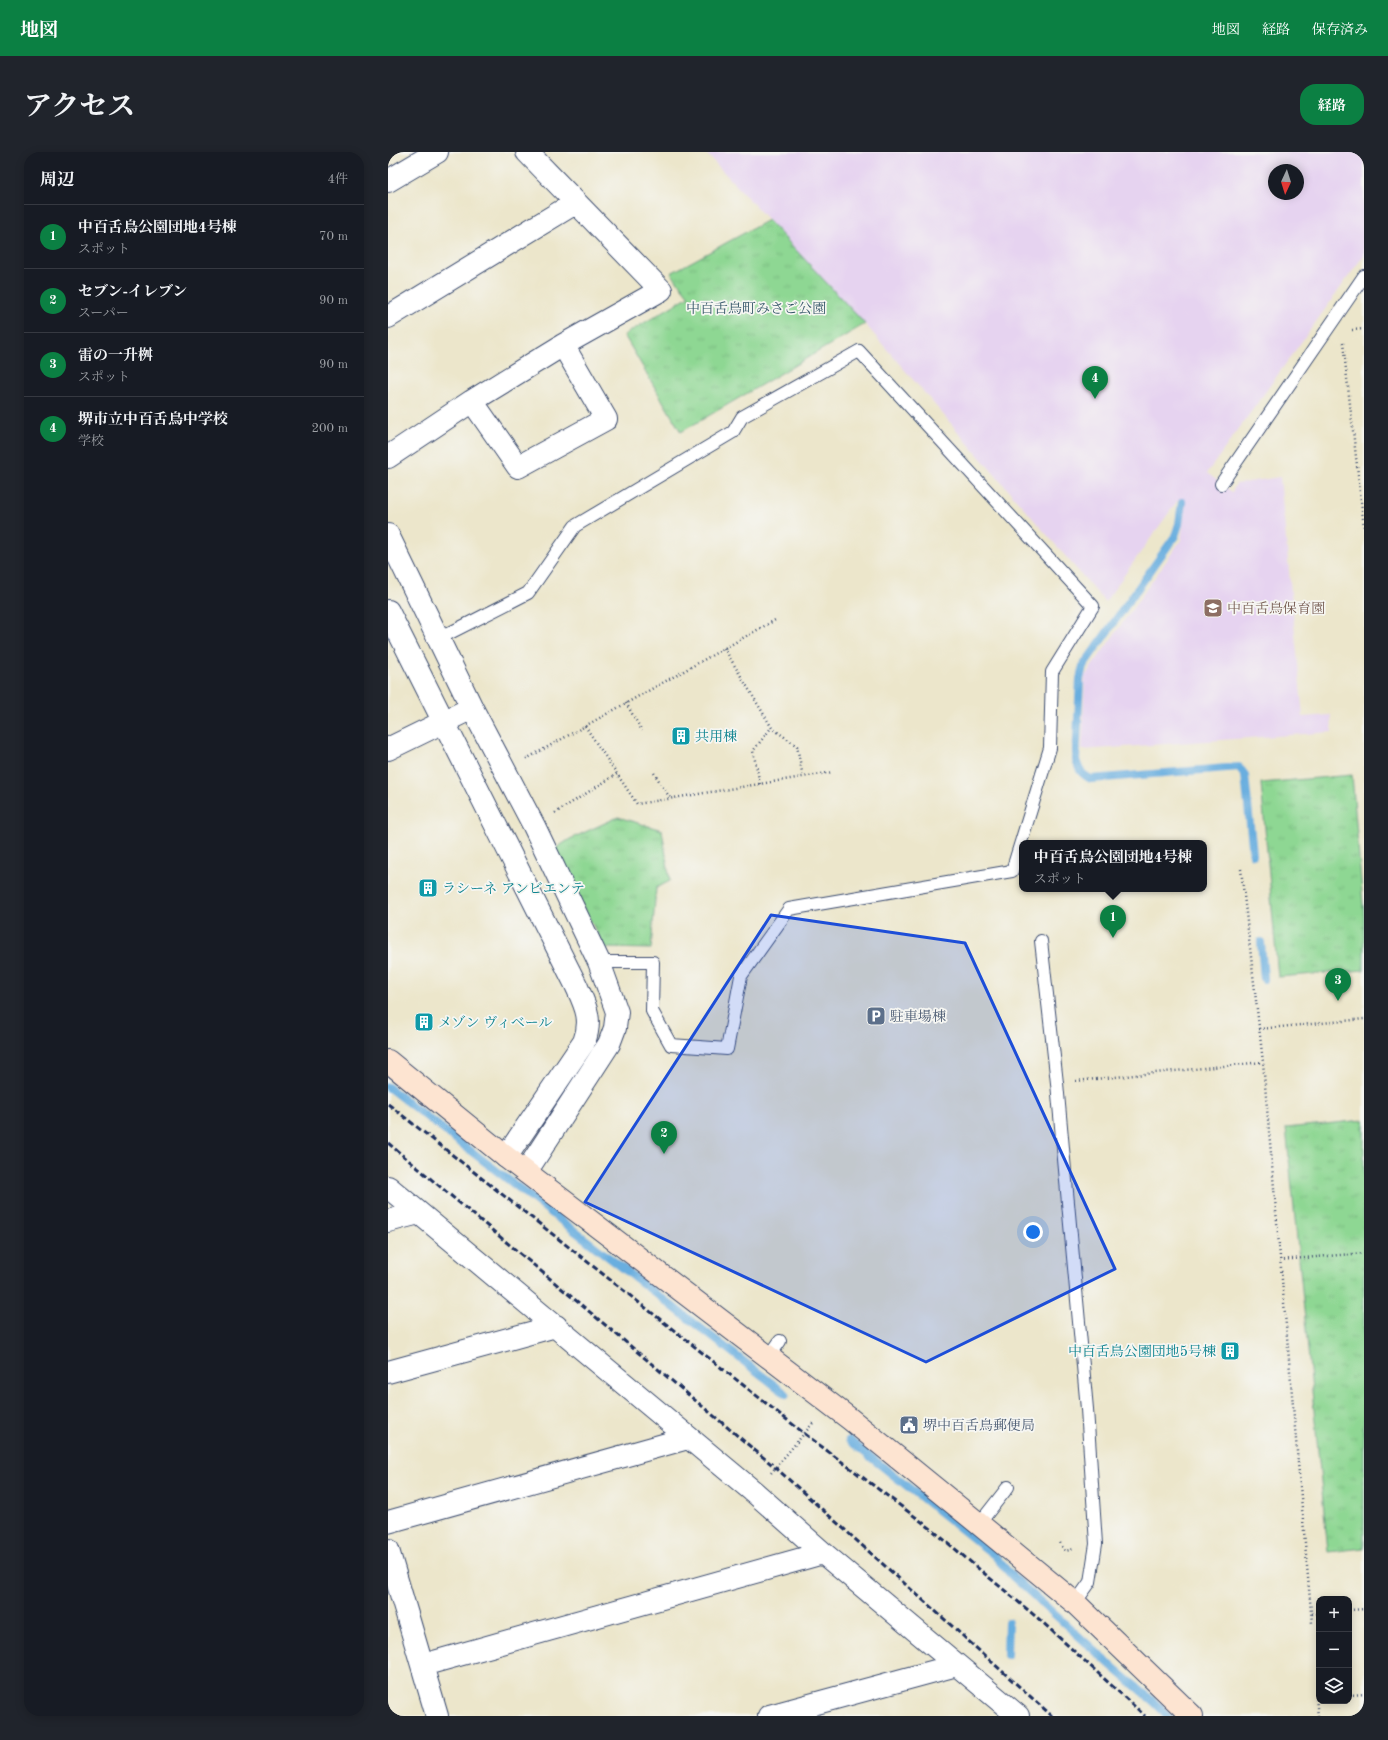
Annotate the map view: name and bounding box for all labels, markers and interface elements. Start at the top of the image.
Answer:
text: 地図 [20,22,58,41]
text: 地図 [1212,23,1240,37]
text: 経路 [1262,23,1290,37]
text: 保存済み [1312,23,1368,37]
button: 経路 [1300,84,1364,125]
text: アクセス [24,94,135,122]
north arrow [1268,164,1304,200]
text: 周辺 [40,172,74,189]
text: 4件 [327,173,348,186]
text: 中百舌鳥公園団地4号棟 [78,221,237,236]
text: 1 [49,230,57,243]
text: 70 m [319,230,348,243]
text: スポット [78,243,130,256]
text: セブン-イレブン [78,285,187,300]
text: 2 [49,294,57,307]
text: 90 m [319,294,348,307]
park label: 中百舌鳥町みさご公園 [686,301,826,316]
text: スーパー [78,307,129,320]
text: 雷の一升桝 [78,349,153,364]
text: 3 [49,358,57,371]
text: 90 m [319,358,348,371]
pin: 4 [1082,366,1108,399]
text: スポット [78,371,130,384]
text: 堺市立中百舌鳥中学校 [78,413,228,428]
text: 4 [49,422,57,435]
text: 200 m [311,422,348,435]
text: 学校 [78,435,104,448]
school or university icon: 中百舌鳥保育園 [1202,597,1224,619]
place label: 中百舌鳥保育園 [1227,601,1325,616]
building icon: 共用棟 [670,725,692,747]
place label: 共用棟 [695,729,737,744]
popup [1019,840,1207,892]
text: 中百舌鳥公園団地4号棟 [1034,851,1192,866]
text: スポット [1034,873,1086,886]
building icon: ラシーネ アンビエンテ [417,877,439,899]
place label: ラシーネ アンビエンテ [442,881,585,896]
pin: 1 [1100,905,1126,938]
pin: 3 [1325,968,1351,1001]
parking icon: 駐車場棟 [865,1005,887,1027]
place label: 駐車場棟 [890,1009,946,1024]
building icon: メゾン ヴィベール [413,1011,435,1033]
place label: メゾン ヴィベール [438,1015,552,1030]
pin: 2 [651,1121,677,1154]
your location [1023,1222,1043,1242]
building icon: 中百舌鳥公園団地5号棟 [1219,1340,1241,1362]
place label: 中百舌鳥公園団地5号棟 [1068,1344,1216,1359]
public building icon: 堺中百舌鳥郵便局 [898,1414,920,1436]
place label: 堺中百舌鳥郵便局 [923,1418,1035,1433]
map controls [1316,1596,1352,1704]
button: + [1316,1596,1352,1632]
button: − [1316,1632,1352,1668]
button: layers [1316,1668,1352,1704]

